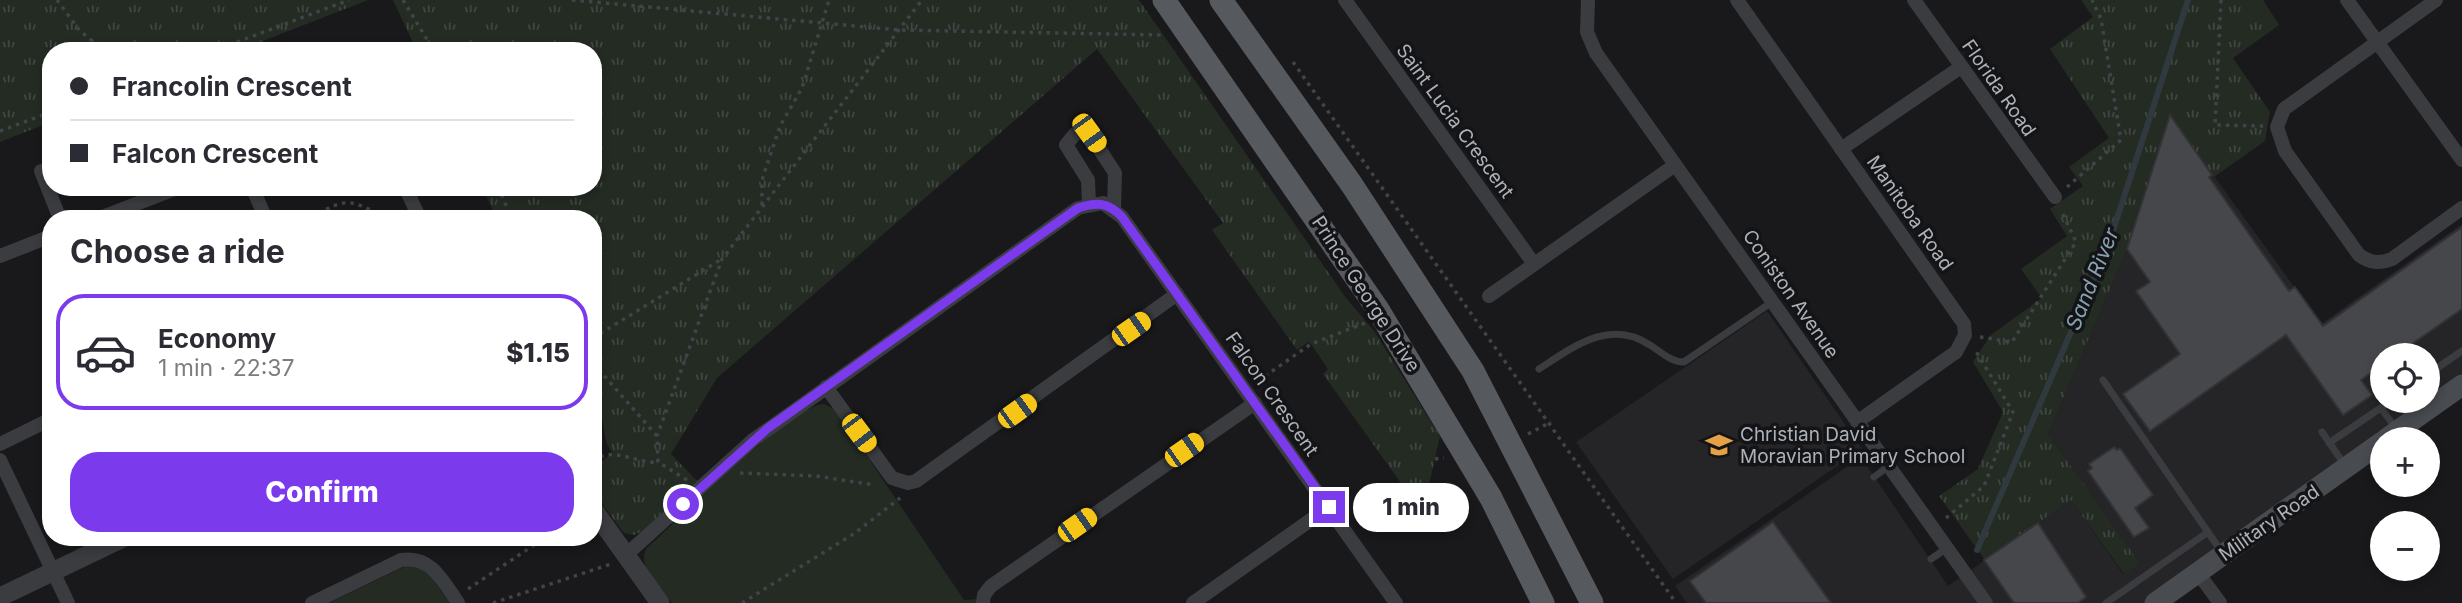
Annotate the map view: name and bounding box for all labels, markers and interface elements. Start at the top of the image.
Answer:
street label: Florida Road [1957,35,2041,141]
street label: Saint Lucia Crescent [1391,39,1519,203]
text: Francolin Crescent [112,71,352,102]
car [1069,110,1110,156]
text: Falcon Crescent [112,138,318,169]
street label: Manitoba Road [1862,151,1958,275]
street label: Prince George Drive [1307,212,1425,376]
water label: Sand River [2060,223,2124,334]
street label: Coniston Avenue [1738,225,1844,363]
text: Choose a ride [70,232,285,271]
car [1108,308,1155,350]
icon: car [74,321,137,384]
text: Economy [158,323,276,354]
street label: Falcon Crescent [1221,328,1323,460]
text: $1.15 [506,337,570,368]
map controls [2370,343,2440,581]
button: locate [2370,343,2440,413]
text: 1 min · 22:37 [158,354,295,382]
car [994,390,1041,432]
car [838,410,881,456]
place label: Christian David Moravian Primary School [1740,423,1965,468]
button: + [2370,427,2440,497]
car [1161,429,1208,471]
school or university icon: Christian David Moravian Primary School [1704,430,1734,460]
button: Confirm [70,452,574,532]
street label: Military Road [2214,480,2324,566]
callout: 1 min [1354,482,1469,532]
route start [667,488,699,520]
route end [1313,491,1345,523]
text: 1 min [1382,493,1440,521]
car [1054,504,1101,546]
button: − [2370,511,2440,581]

